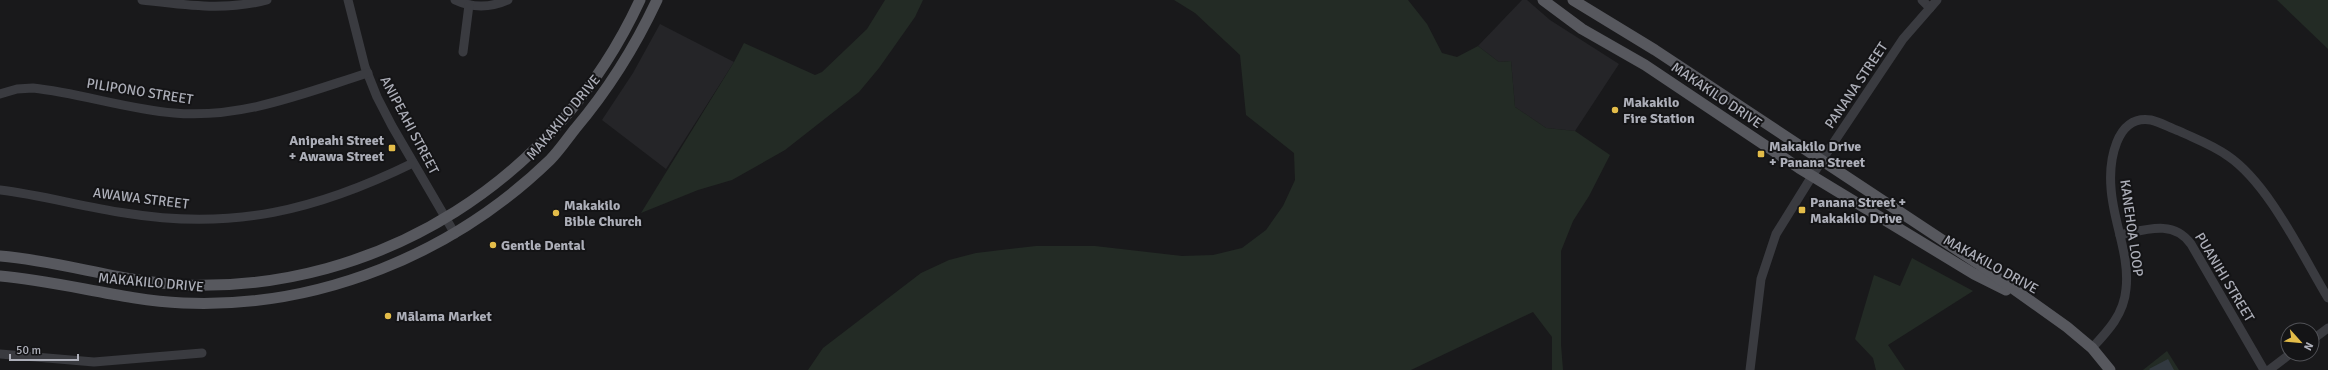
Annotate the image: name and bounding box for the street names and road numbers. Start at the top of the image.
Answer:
street label: PANANA STREET [1821,39,1892,132]
street label: MAKAKILO DRIVE [1668,59,1765,132]
street label: MAKAKILO DRIVE [523,71,604,163]
street label: ANIPEAHI STREET [377,73,443,177]
street label: PILIPONO STREET [85,75,195,108]
street label: KANEHOA LOOP [2116,178,2147,278]
street label: AWAWA STREET [92,184,190,213]
street label: PUANIHI STREET [2191,229,2258,325]
street label: MAKAKILO DRIVE [1940,231,2041,298]
street label: MAKAKILO DRIVE [97,269,205,296]

